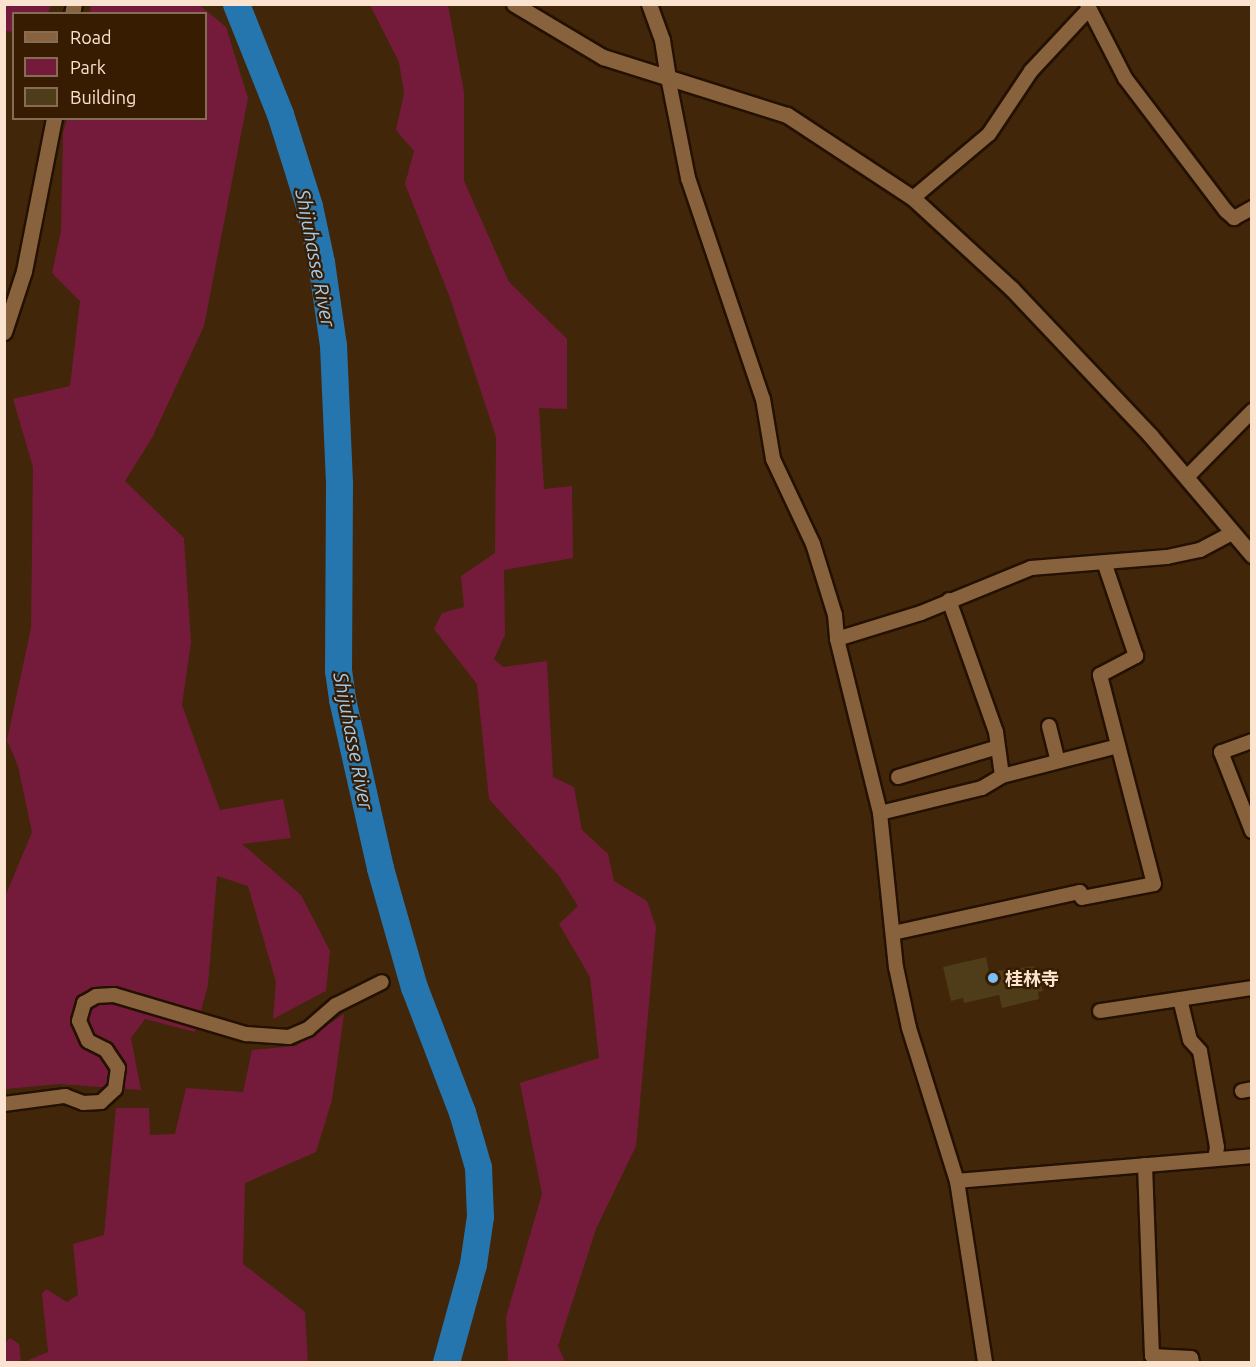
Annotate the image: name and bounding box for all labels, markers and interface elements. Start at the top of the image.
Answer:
legend [12,12,207,120]
text: Road [70,27,112,47]
text: Park [70,57,106,77]
text: Building [70,87,136,107]
water label: Shijuhasse River [291,187,341,329]
water label: Shijuhasse River [329,670,379,812]
place label: 桂林寺 [1005,967,1059,989]
marker: 桂林寺 [986,971,1000,985]

